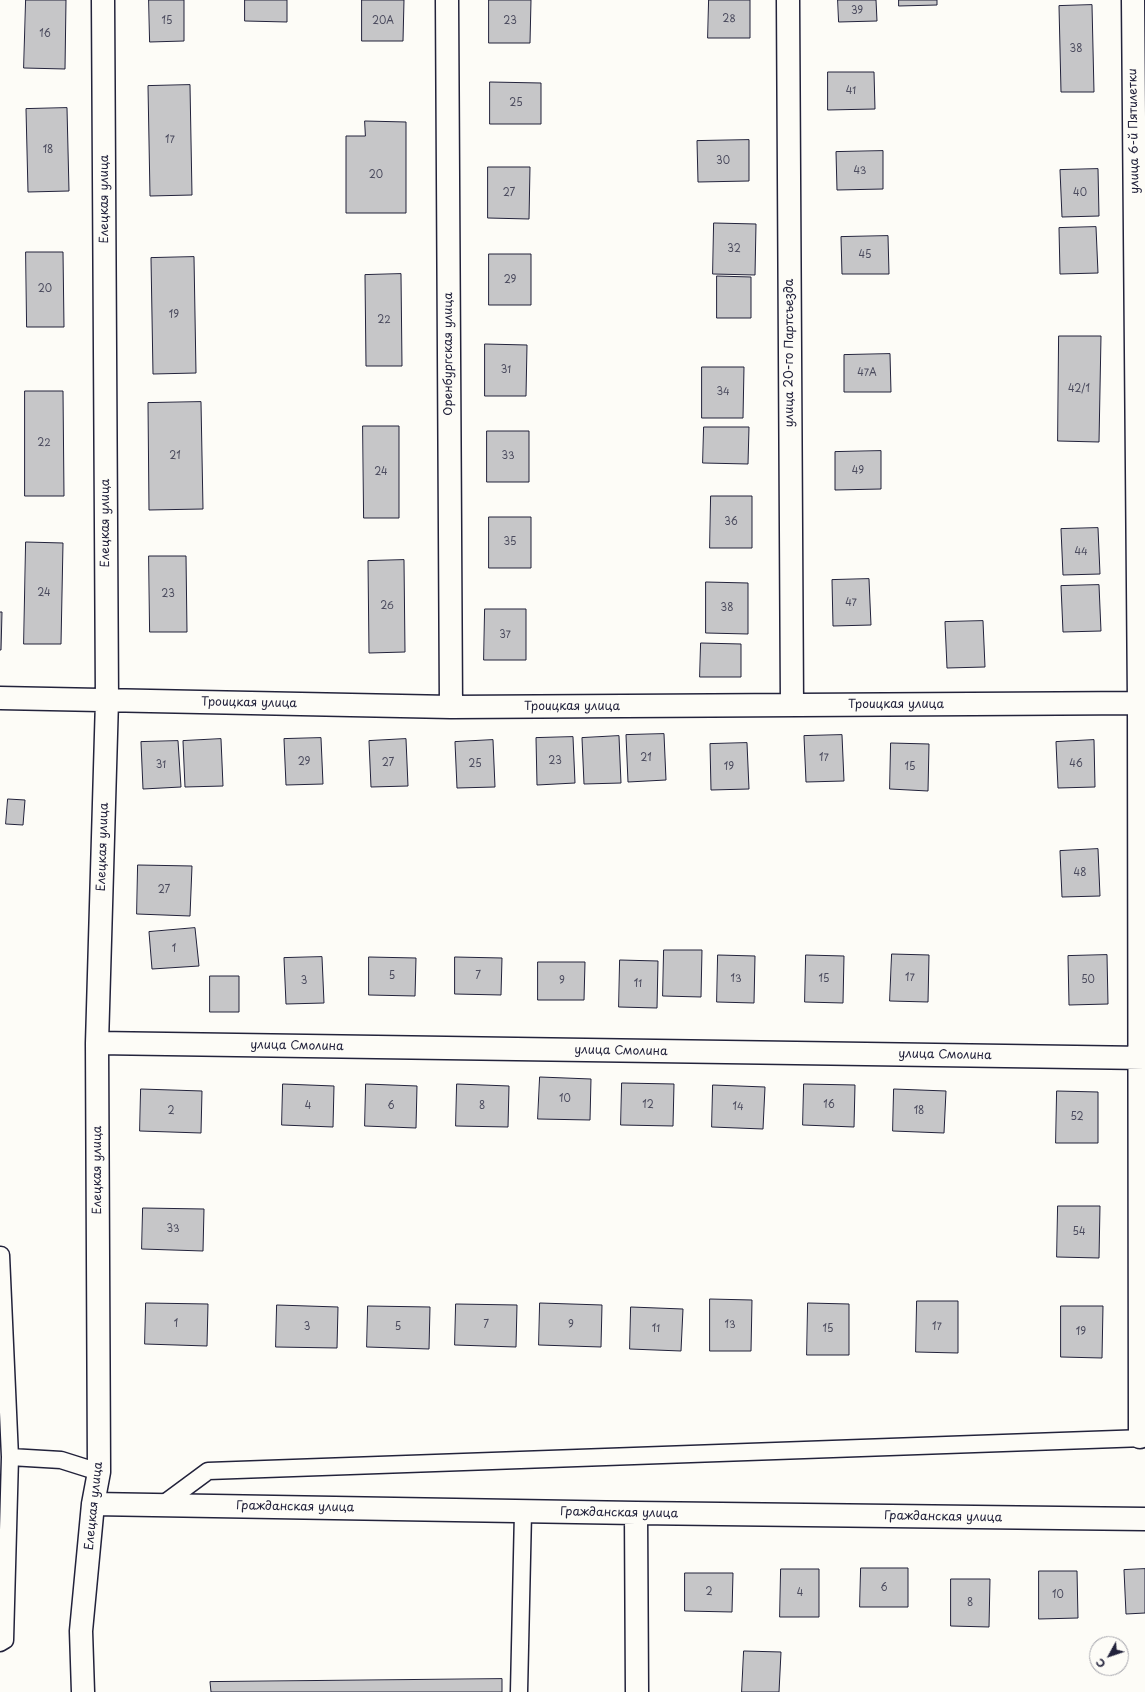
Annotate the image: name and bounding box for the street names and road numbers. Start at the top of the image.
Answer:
street label: улица 6-й Пятилетки [1126,68,1142,194]
street label: Елецкая улица [98,155,112,243]
street label: улица 20-го Партсъезда [783,279,797,427]
street label: Оренбургская улица [442,292,456,416]
street label: Елецкая улица [99,479,113,567]
street label: Троицкая улица [201,695,297,711]
street label: Троицкая улица [848,698,944,712]
street label: Троицкая улица [524,700,620,714]
street label: Елецкая улица [94,802,112,892]
street label: улица Смолина [250,1038,344,1054]
street label: улица Смолина [574,1043,668,1059]
street label: улица Смолина [898,1047,992,1063]
street label: Елецкая улица [91,1126,105,1214]
street label: Елецкая улица [82,1461,106,1551]
street label: Гражданская улица [236,1499,354,1515]
street label: Гражданская улица [560,1505,678,1521]
street label: Гражданская улица [884,1509,1002,1525]

